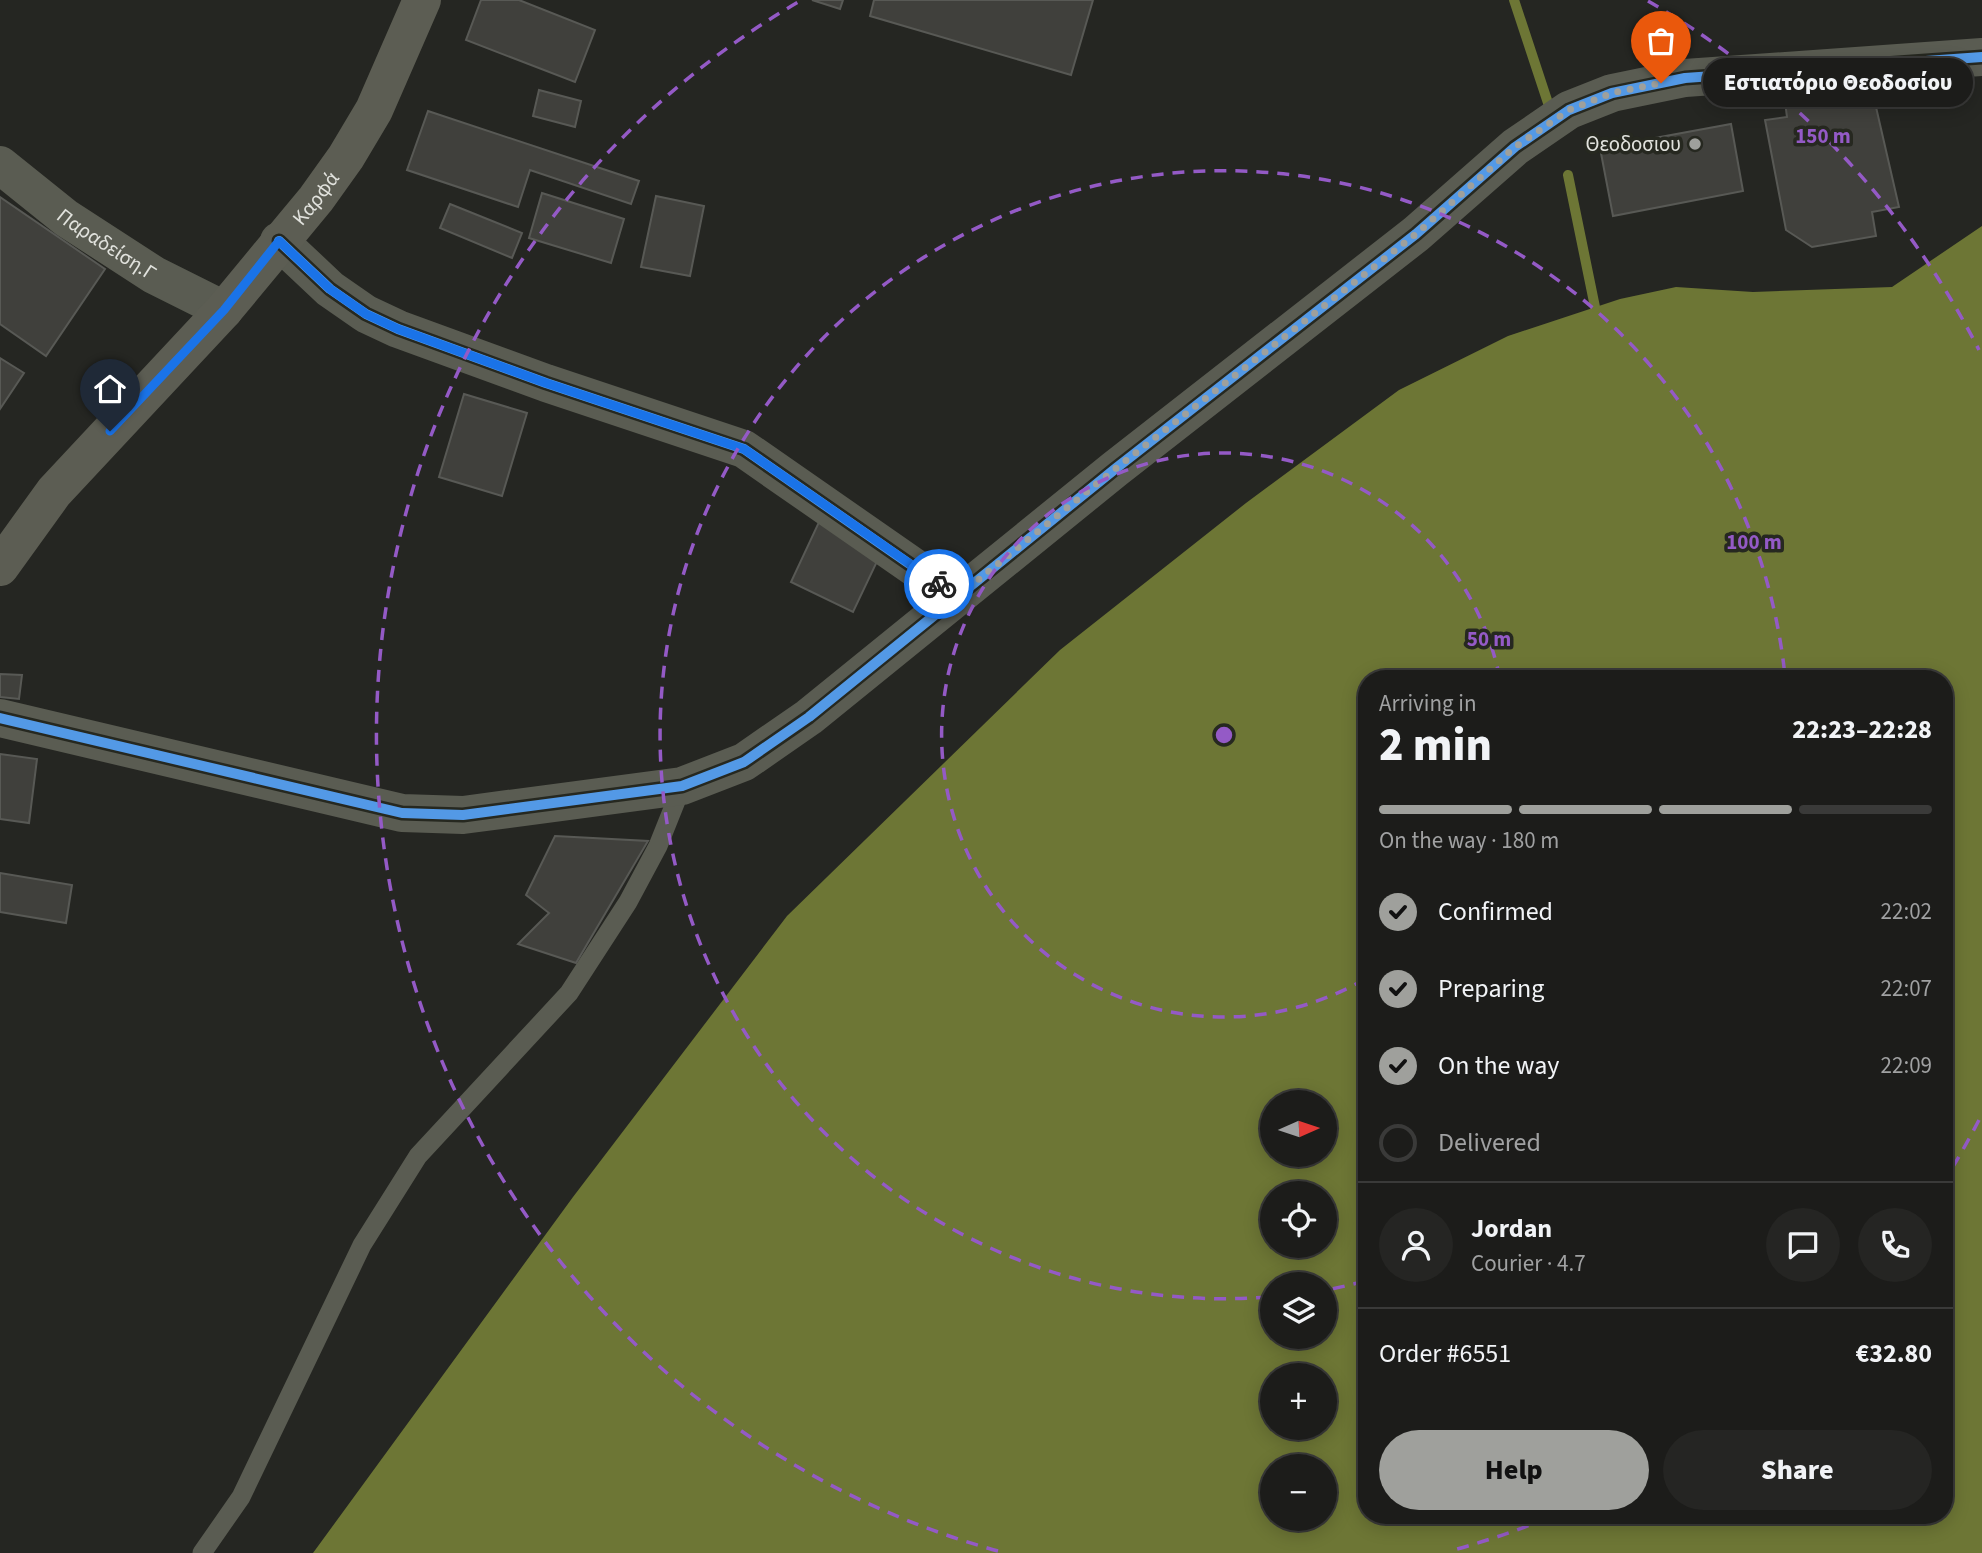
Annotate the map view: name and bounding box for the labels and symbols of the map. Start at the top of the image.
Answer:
pin [1631,11,1691,83]
callout: Εστιατόριο Θεοδοσίου [1703,58,1972,108]
text: 150 m [1795,121,1851,151]
place label: Θεοδοσιου [1586,129,1681,159]
marker: Θεοδοσιου [1687,136,1703,152]
street label: Καρφά [285,165,346,232]
street label: Παραδείση.Γ [50,201,162,288]
pin [80,359,140,431]
text: 100 m [1726,527,1782,557]
courier [904,549,974,619]
text: 50 m [1467,624,1511,654]
centre of rings [1212,723,1236,747]
north arrow [1260,1090,1337,1167]

